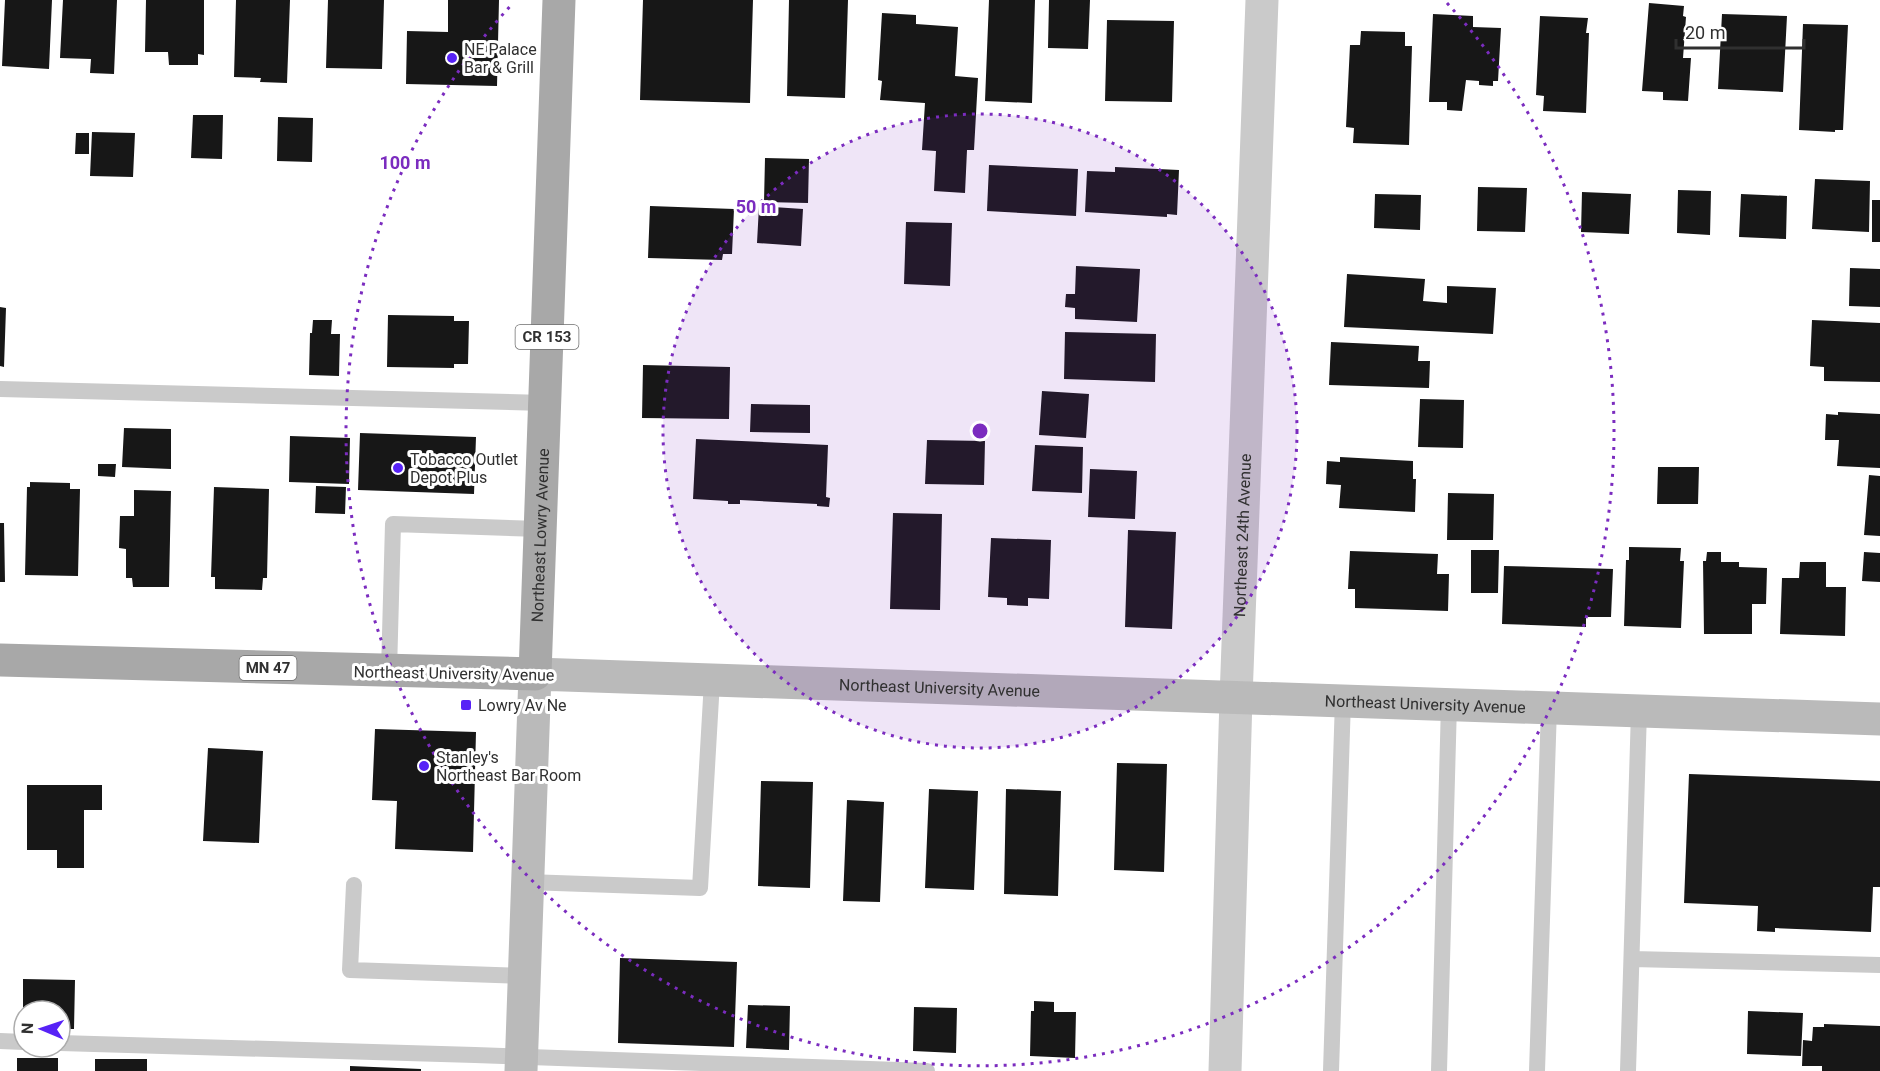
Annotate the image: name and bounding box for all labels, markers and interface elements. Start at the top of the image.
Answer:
scale bar [1676,12,1804,50]
text: 20 m [1685,22,1725,43]
place label: NE Palace Bar & Grill [464,40,537,77]
marker: NE Palace Bar & Grill [445,51,459,65]
text: 100 m [379,152,431,173]
text: 50 m [736,196,776,217]
road number: CR 153 [516,325,578,349]
centre of rings [970,421,990,441]
street label: Northeast Lowry Avenue [528,448,553,623]
place label: Tobacco Outlet Depot Plus [410,450,518,487]
street label: Northeast 24th Avenue [1230,453,1255,617]
marker: Tobacco Outlet Depot Plus [391,461,405,475]
road number: MN 47 [240,656,296,680]
street label: Northeast University Avenue [353,662,555,685]
street label: Northeast University Avenue [839,675,1040,701]
street label: Northeast University Avenue [1324,691,1526,717]
place label: Lowry Av Ne [478,696,567,715]
marker: Lowry Av Ne [459,698,473,712]
place label: Stanley's Northeast Bar Room [436,748,581,785]
marker: Stanley's Northeast Bar Room [417,759,431,773]
north arrow [12,999,72,1059]
text: N [18,1023,37,1034]

